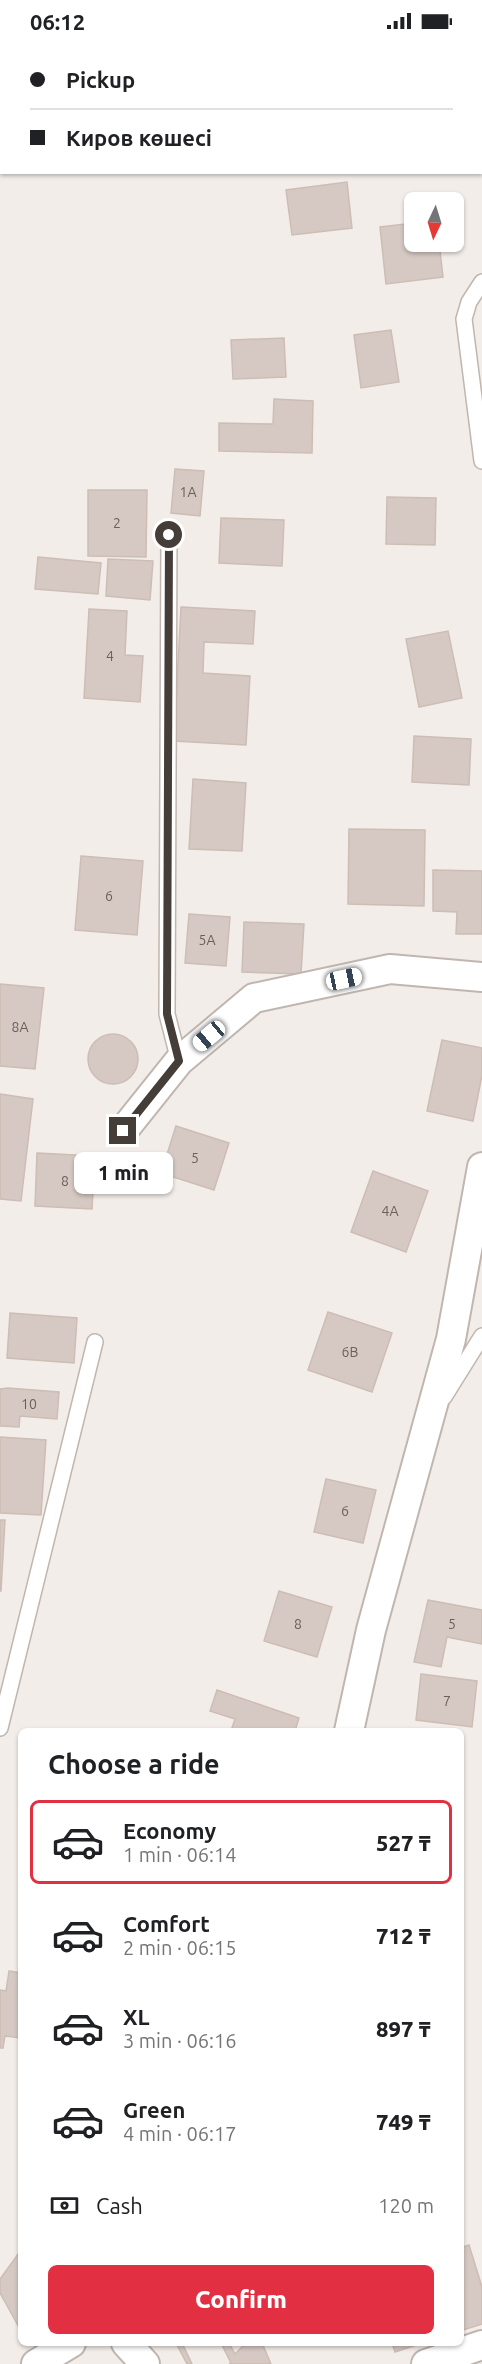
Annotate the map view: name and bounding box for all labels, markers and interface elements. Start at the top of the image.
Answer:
text: 06:12 [30,9,85,34]
text: Pickup [66,67,135,92]
text: Киров көшесі [66,125,212,150]
north arrow [404,192,464,252]
map controls [404,192,464,252]
house number: 1A [180,484,197,500]
house number: 2 [113,515,121,531]
route start [155,521,182,548]
house number: 4 [106,648,114,664]
house number: 6 [105,888,113,904]
house number: 5A [199,932,216,948]
car [325,966,363,992]
car [189,1018,229,1054]
house number: 8A [12,1019,29,1035]
route end [109,1117,136,1144]
house number: 5 [191,1150,199,1166]
callout: 1 min [74,1152,172,1194]
text: 1 min [98,1161,149,1184]
house number: 8 [61,1173,69,1189]
house number: 4A [382,1203,399,1219]
house number: 6B [342,1344,358,1360]
house number: 10 [21,1396,37,1412]
house number: 6 [341,1503,349,1519]
house number: 8 [294,1616,302,1632]
house number: 5 [448,1616,456,1632]
house number: 7 [443,1693,451,1709]
text: Choose a ride [48,1749,220,1779]
icon: car [51,1815,105,1869]
text: Economy [123,1818,216,1843]
text: 527 ₸ [376,1830,431,1855]
text: 1 min · 06:14 [123,1843,237,1866]
icon: car [51,1908,105,1962]
text: Comfort [123,1911,210,1936]
text: 712 ₸ [376,1923,431,1948]
text: 2 min · 06:15 [123,1936,237,1959]
icon: car [51,2001,105,2055]
text: XL [123,2004,150,2029]
text: 897 ₸ [376,2016,431,2041]
text: 3 min · 06:16 [123,2029,237,2052]
icon: car [51,2094,105,2148]
text: Green [123,2097,185,2122]
text: 749 ₸ [376,2109,431,2134]
text: 4 min · 06:17 [123,2122,237,2145]
icon: cash [48,2189,81,2222]
text: Cash [96,2193,143,2218]
text: 120 m [378,2194,434,2217]
button: Confirm [48,2265,434,2334]

